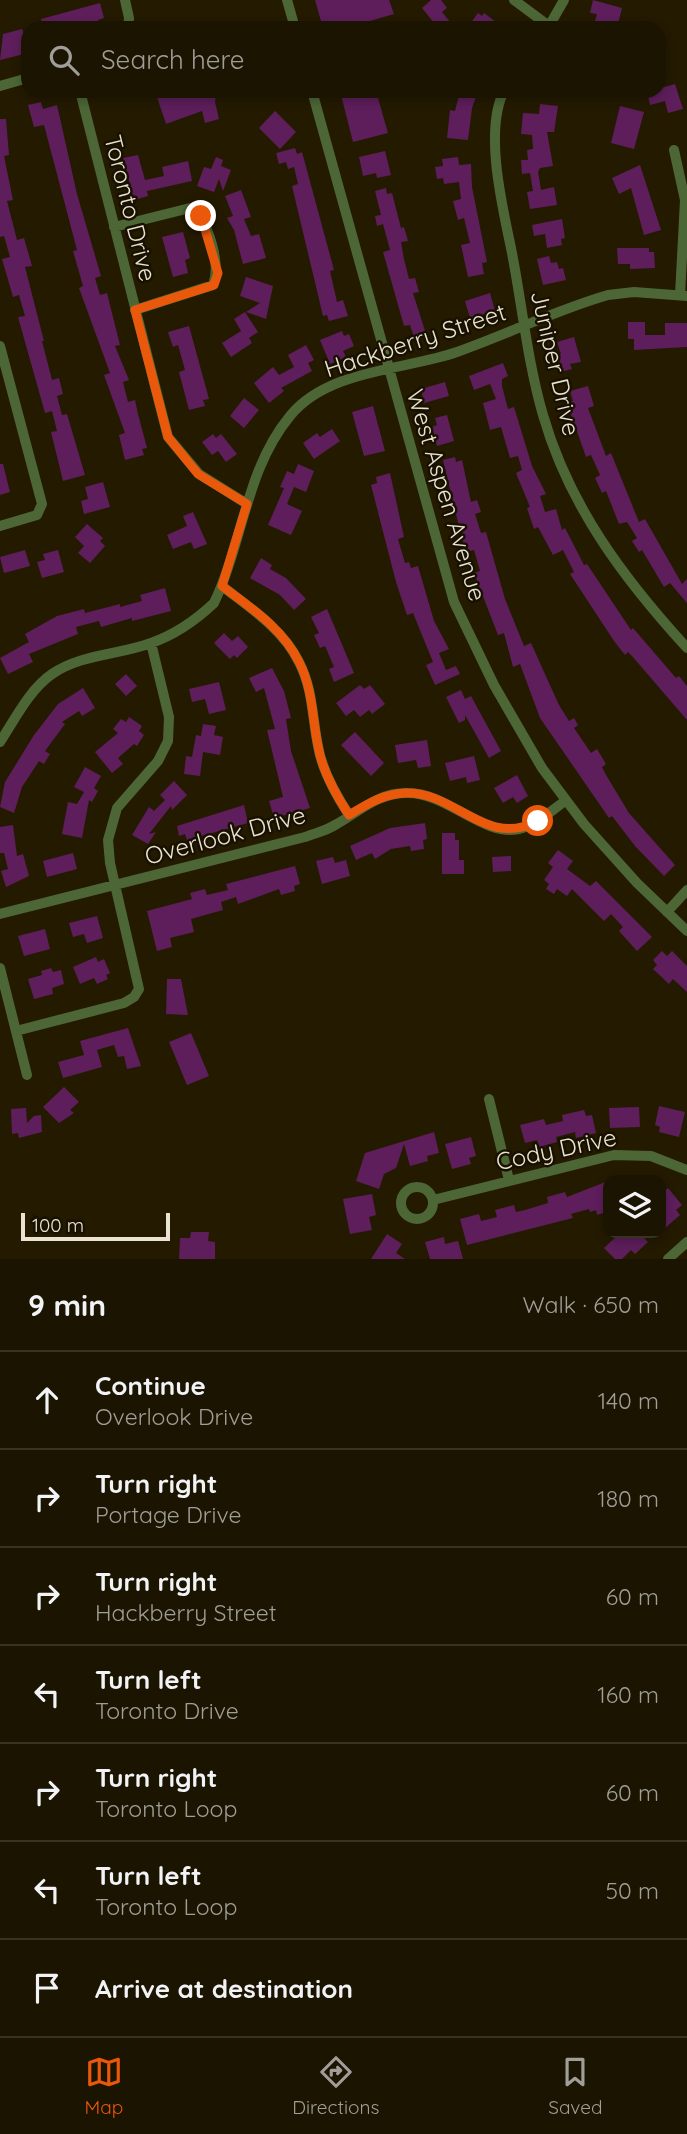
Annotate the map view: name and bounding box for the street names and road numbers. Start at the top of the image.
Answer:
street label: Toronto Drive [98,132,164,284]
street label: Juniper Drive [525,287,587,439]
street label: Hackberry Street [320,296,510,384]
street label: West Aspen Avenue [401,386,493,604]
street label: Overlook Drive [141,799,309,871]
street label: Cody Drive [493,1122,619,1176]

